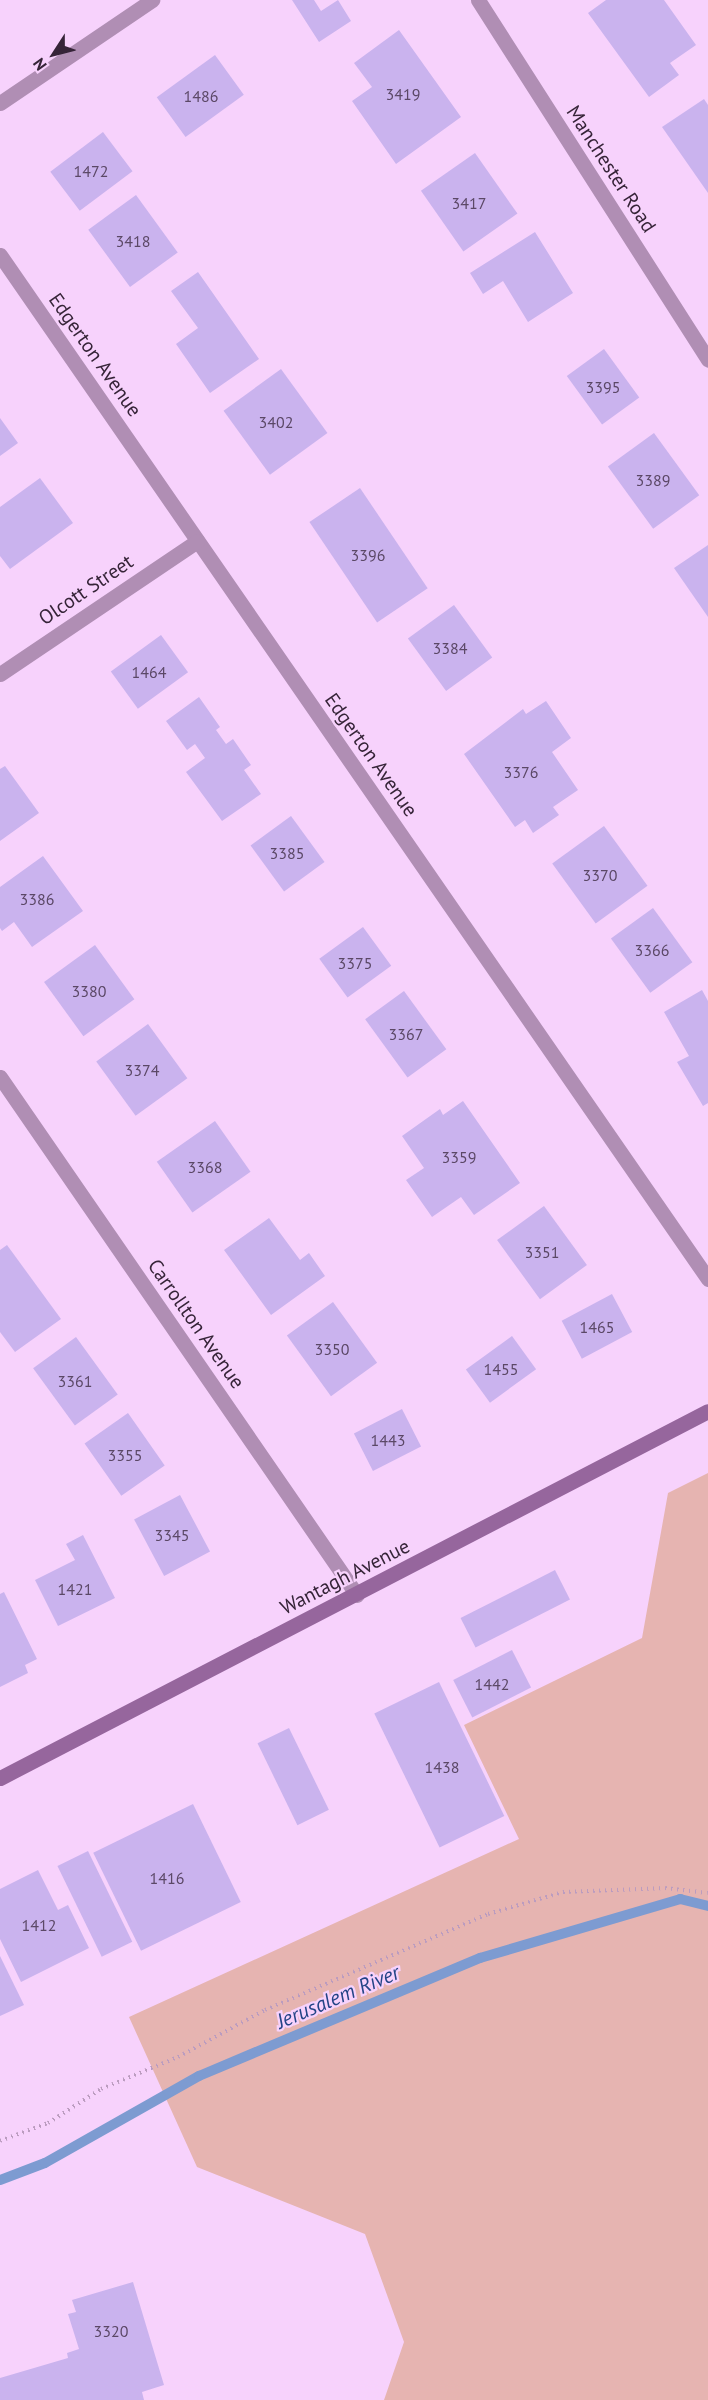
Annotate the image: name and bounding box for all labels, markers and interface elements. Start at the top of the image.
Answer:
north arrow [24,24,84,84]
text: N [28,54,51,75]
house number: 3419 [386,84,420,104]
house number: 1486 [184,86,218,106]
street label: Manchester Road [561,101,661,237]
house number: 1472 [74,161,108,181]
house number: 3417 [452,193,486,213]
house number: 3418 [116,231,150,251]
street label: Edgerton Avenue [43,288,147,422]
house number: 3395 [586,377,620,397]
house number: 3402 [259,412,293,432]
house number: 3389 [636,470,670,490]
house number: 3396 [351,545,385,565]
street label: Olcott Street [34,550,138,630]
house number: 3384 [433,638,467,658]
house number: 1464 [132,662,166,682]
street label: Edgerton Avenue [319,688,423,822]
house number: 3376 [504,762,538,782]
house number: 3385 [270,843,304,863]
house number: 3370 [583,865,617,885]
house number: 3386 [20,889,54,909]
house number: 3366 [635,940,669,960]
house number: 3375 [338,953,372,973]
house number: 3380 [72,981,106,1001]
house number: 3367 [389,1024,423,1044]
house number: 3374 [125,1060,159,1080]
house number: 3359 [442,1147,476,1167]
house number: 3368 [188,1157,222,1177]
house number: 3351 [525,1242,559,1262]
street label: Carrollton Avenue [142,1254,250,1394]
house number: 1465 [580,1317,614,1337]
house number: 3350 [315,1339,349,1359]
house number: 1455 [484,1359,518,1379]
house number: 3361 [58,1371,92,1391]
house number: 1443 [371,1430,405,1450]
house number: 3355 [108,1445,142,1465]
house number: 3345 [155,1525,189,1545]
street label: Wantagh Avenue [276,1534,414,1620]
house number: 1421 [58,1579,92,1599]
house number: 1442 [475,1674,509,1694]
house number: 1438 [425,1757,459,1777]
house number: 1416 [150,1868,184,1888]
house number: 1412 [22,1915,56,1935]
water label: Jerusalem River [273,1960,403,2034]
house number: 3320 [94,2321,128,2341]

